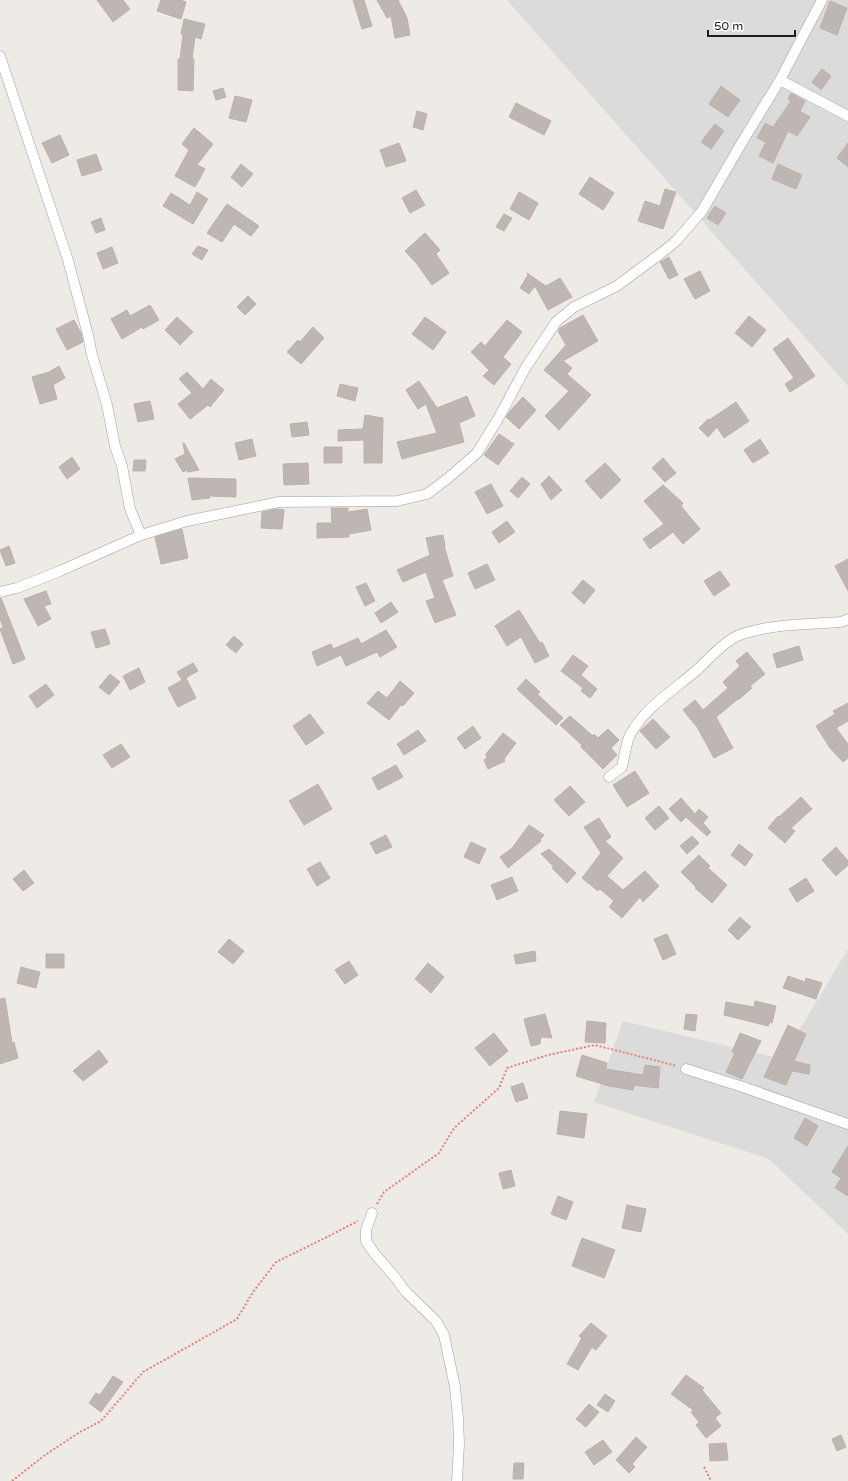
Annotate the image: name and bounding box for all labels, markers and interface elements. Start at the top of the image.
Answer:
scale bar [708,12,795,38]
text: 50 m [714,19,743,33]

